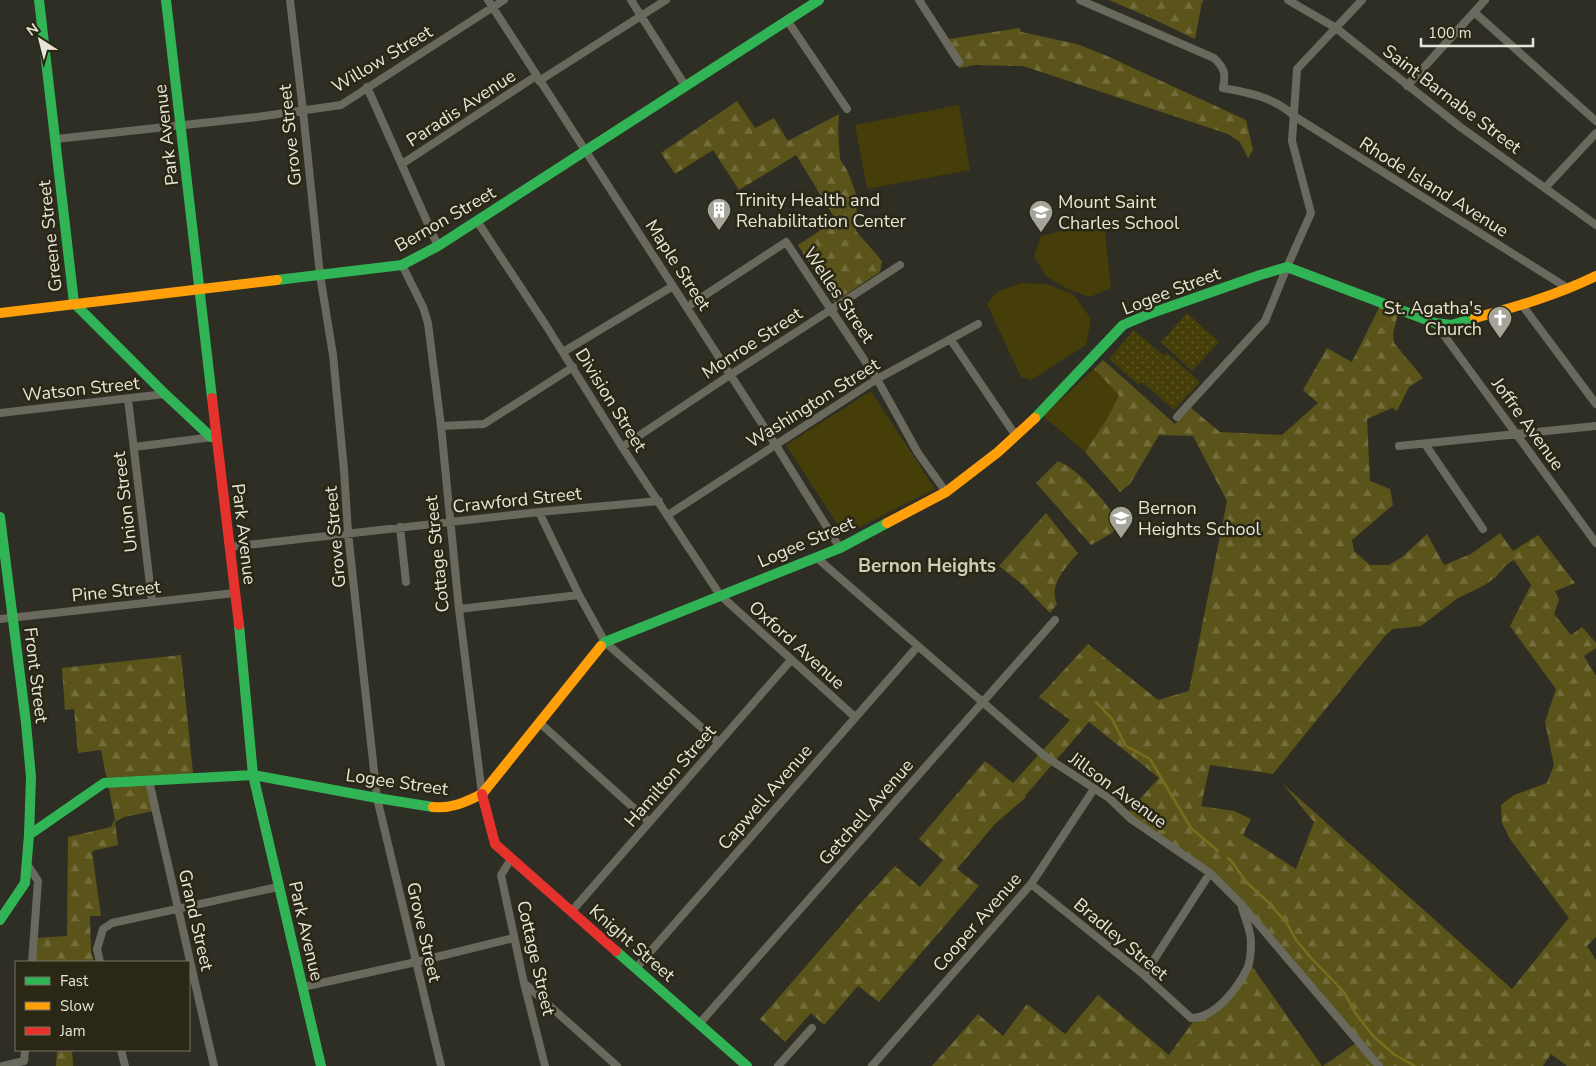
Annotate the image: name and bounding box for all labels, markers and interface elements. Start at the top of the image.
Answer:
north arrow [15,15,65,65]
scale bar [1421,15,1534,47]
text: N [23,19,42,41]
street label: Willow Street [327,19,437,98]
text: 100 m [1428,23,1472,43]
street label: Saint Barnabe Street [1378,39,1527,159]
street label: Paradis Avenue [402,64,520,152]
street label: Grove Street [273,82,307,187]
street label: Park Avenue [148,83,184,187]
street label: Rhode Island Avenue [1355,131,1513,243]
street label: Greene Street [32,178,68,293]
street label: Bernon Street [390,180,500,257]
place label: Trinity Health and Rehabilitation Center [736,188,907,233]
place label: Mount Saint Charles School [1058,190,1180,235]
building icon: Trinity Health and Rehabilitation Center [706,197,732,231]
school or university icon: Mount Saint Charles School [1028,199,1054,233]
street label: Maple Street [640,215,717,316]
street label: Welles Street [798,242,880,348]
street label: Logee Street [1119,261,1224,321]
place label: St. Agatha's Church [1384,296,1482,341]
street label: Monroe Street [697,301,807,384]
church icon: St. Agatha's Church [1487,305,1513,339]
street label: Division Street [570,344,653,457]
street label: Washington Street [742,352,885,454]
street label: Watson Street [21,371,141,407]
street label: Joffre Avenue [1486,372,1570,475]
street label: Union Street [107,449,143,554]
street label: Crawford Street [451,481,583,519]
street label: Park Avenue [226,482,262,586]
street label: Grove Street [319,485,351,589]
street label: Cottage Street [419,494,455,614]
place label: Bernon Heights School [1138,496,1261,541]
school or university icon: Bernon Heights School [1108,505,1134,539]
street label: Logee Street [754,511,859,573]
district label: Bernon Heights [858,553,996,579]
street label: Pine Street [70,574,162,608]
street label: Oxford Avenue [744,595,850,695]
street label: Front Street [18,626,54,725]
street label: Hamilton Street [619,719,722,832]
street label: Capwell Avenue [712,739,818,855]
street label: Jillson Avenue [1063,746,1172,834]
street label: Getchell Avenue [813,754,919,870]
street label: Logee Street [344,763,450,801]
street label: Grand Street [173,867,219,974]
street label: Cooper Avenue [927,867,1027,977]
street label: Park Avenue [283,879,329,983]
street label: Grove Street [401,880,447,985]
street label: Bradley Street [1069,892,1174,986]
street label: Cottage Street [511,898,561,1018]
street label: Knight Street [584,899,681,987]
legend [15,961,190,1051]
text: Fast [60,971,89,991]
text: Slow [60,996,95,1016]
text: Jam [59,1021,86,1041]

